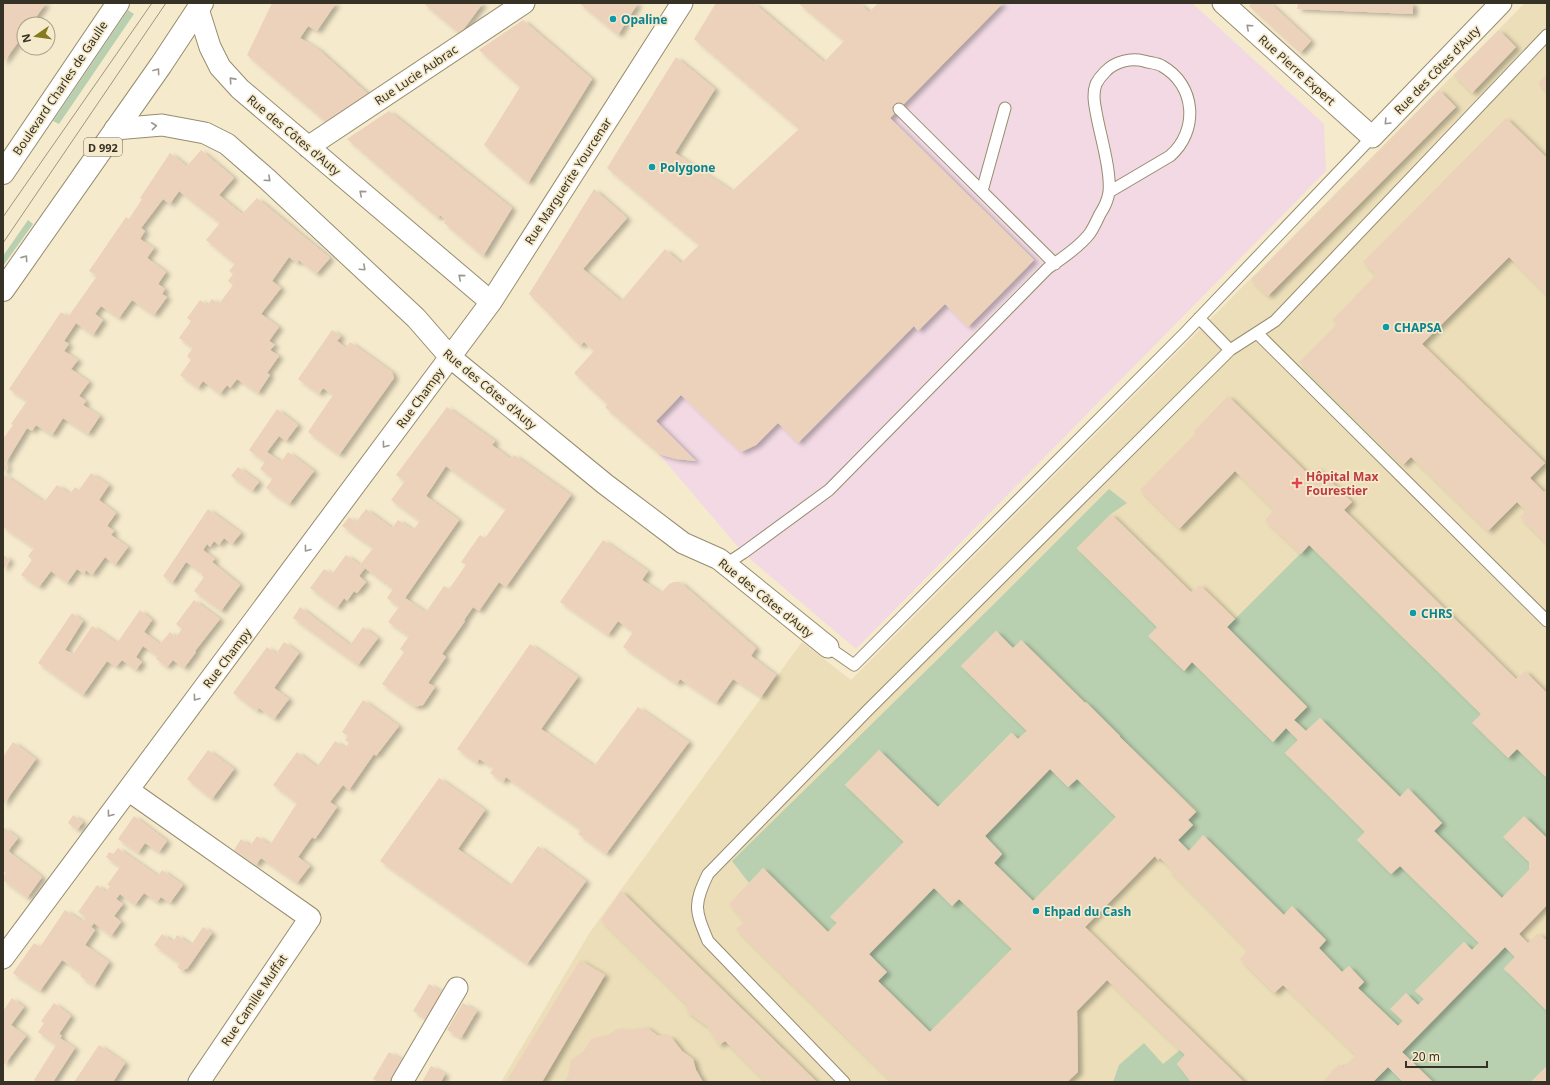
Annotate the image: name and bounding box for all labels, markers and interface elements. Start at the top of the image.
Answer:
place label: Opaline [621,11,667,28]
marker: Opaline [608,14,618,24]
north arrow [16,16,56,56]
street label: Boulevard Charles de Gaulle [9,17,112,159]
street label: Rue des Côtes d'Auty [1390,21,1484,118]
one-way arrow [1246,24,1254,31]
street label: Rue Pierre Expert [1255,31,1340,110]
text: N [17,32,34,44]
street label: Rue Lucie Aubrac [371,41,461,109]
one-way arrow [152,69,159,76]
one-way arrow [229,77,237,85]
street label: Rue des Côtes d'Auty [244,91,345,180]
street label: Rue Marguerite Yourcenar [520,114,616,248]
one-way arrow [1384,117,1391,125]
one-way arrow [151,122,157,131]
road number: D 992 [84,138,122,156]
place label: Polygone [660,159,715,176]
marker: Polygone [647,162,657,172]
one-way arrow [263,175,271,182]
one-way arrow [359,190,366,197]
one-way arrow [20,255,28,262]
one-way arrow [358,264,365,271]
one-way arrow [458,274,466,281]
place label: CHAPSA [1394,319,1442,336]
marker: CHAPSA [1381,322,1391,332]
street label: Rue des Côtes d'Auty [440,345,541,434]
street label: Rue Champy [392,364,448,432]
one-way arrow [383,440,390,447]
place label: Hôpital Max Fourestier [1306,468,1378,499]
marker: Hôpital Max Fourestier [1291,477,1303,489]
one-way arrow [305,545,312,552]
street label: Rue des Côtes d'Auty [715,554,818,642]
place label: CHRS [1421,605,1453,622]
marker: CHRS [1408,608,1418,618]
street label: Rue Champy [199,624,256,691]
one-way arrow [194,694,201,701]
one-way arrow [108,809,115,816]
place label: Ehpad du Cash [1044,903,1131,920]
marker: Ehpad du Cash [1031,906,1041,916]
street label: Rue Camille Muffat [217,950,291,1049]
scale bar [1406,1043,1487,1069]
text: 20 m [1412,1048,1440,1065]

